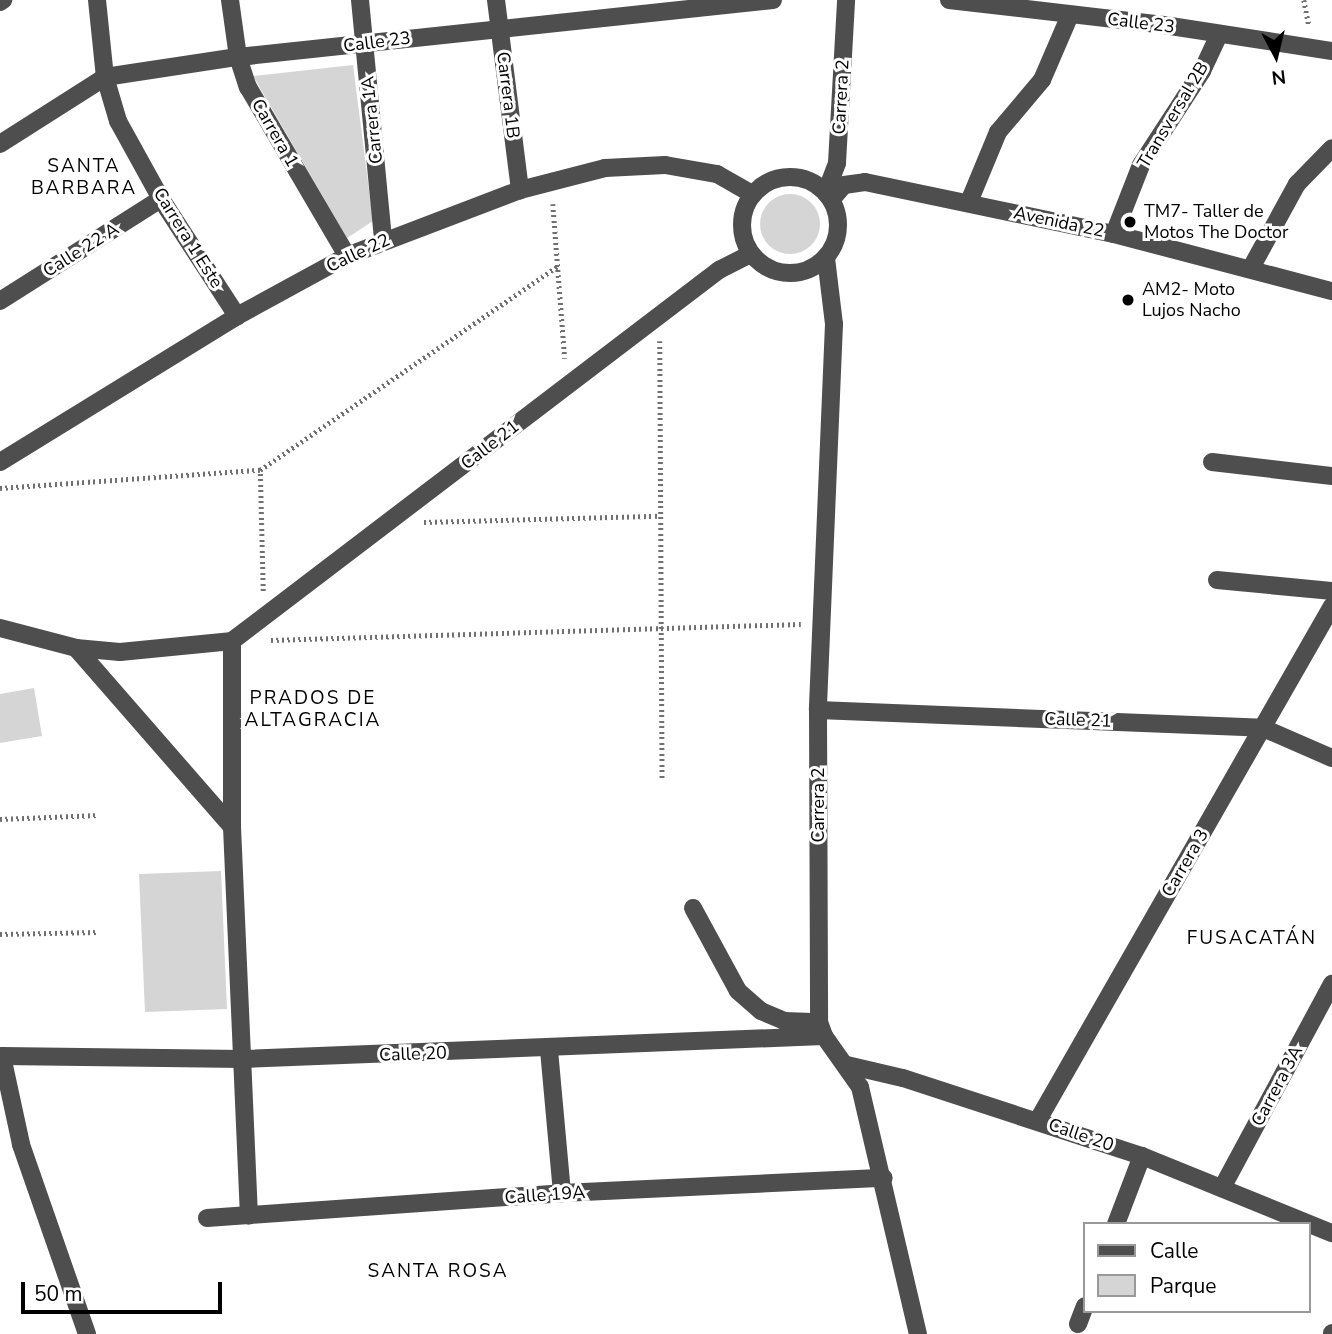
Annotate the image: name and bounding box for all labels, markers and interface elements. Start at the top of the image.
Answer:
street label: Calle 23 [1106,8,1176,38]
north arrow [1241,21,1311,91]
street label: Calle 23 [342,27,412,57]
street label: Carrera 1B [492,50,524,140]
street label: Transversal 2B [1133,58,1213,172]
street label: Carrera 2 [828,59,854,135]
text: N [1270,63,1287,91]
street label: Carrera 1A [357,75,387,165]
street label: Carrera 1 [247,95,303,171]
district label: SANTA BARBARA [32,156,136,200]
street label: Carrera 1 Este [149,184,227,292]
place label: TM7- Taller de Motos The Doctor [1144,201,1288,244]
street label: Avenida 22 [1012,202,1106,242]
marker: TM7- Taller de Motos The Doctor [1122,214,1138,230]
street label: Calle 22 A [39,218,123,282]
street label: Calle 22 [323,229,393,277]
place label: AM2- Moto Lujos Nacho [1142,279,1241,322]
marker: AM2- Moto Lujos Nacho [1120,292,1136,308]
street label: Calle 21 [457,416,523,474]
district label: PRADOS DE ALTAGRACIA [246,688,380,732]
street label: Calle 21 [1044,708,1112,732]
street label: Carrera 2 [807,767,829,843]
street label: Carrera 3 [1157,825,1213,901]
district label: FUSACATÁN [1188,928,1316,950]
street label: Calle 20 [379,1042,447,1066]
street label: Carrera 3A [1247,1042,1307,1130]
street label: Calle 20 [1045,1114,1117,1156]
street label: Calle 19A [504,1181,586,1209]
legend [1084,1222,1311,1313]
text: Calle [1150,1237,1198,1265]
district label: SANTA ROSA [369,1261,507,1283]
scale bar [24,1268,226,1312]
text: Parque [1150,1272,1217,1300]
text: 50 m [34,1280,83,1308]

